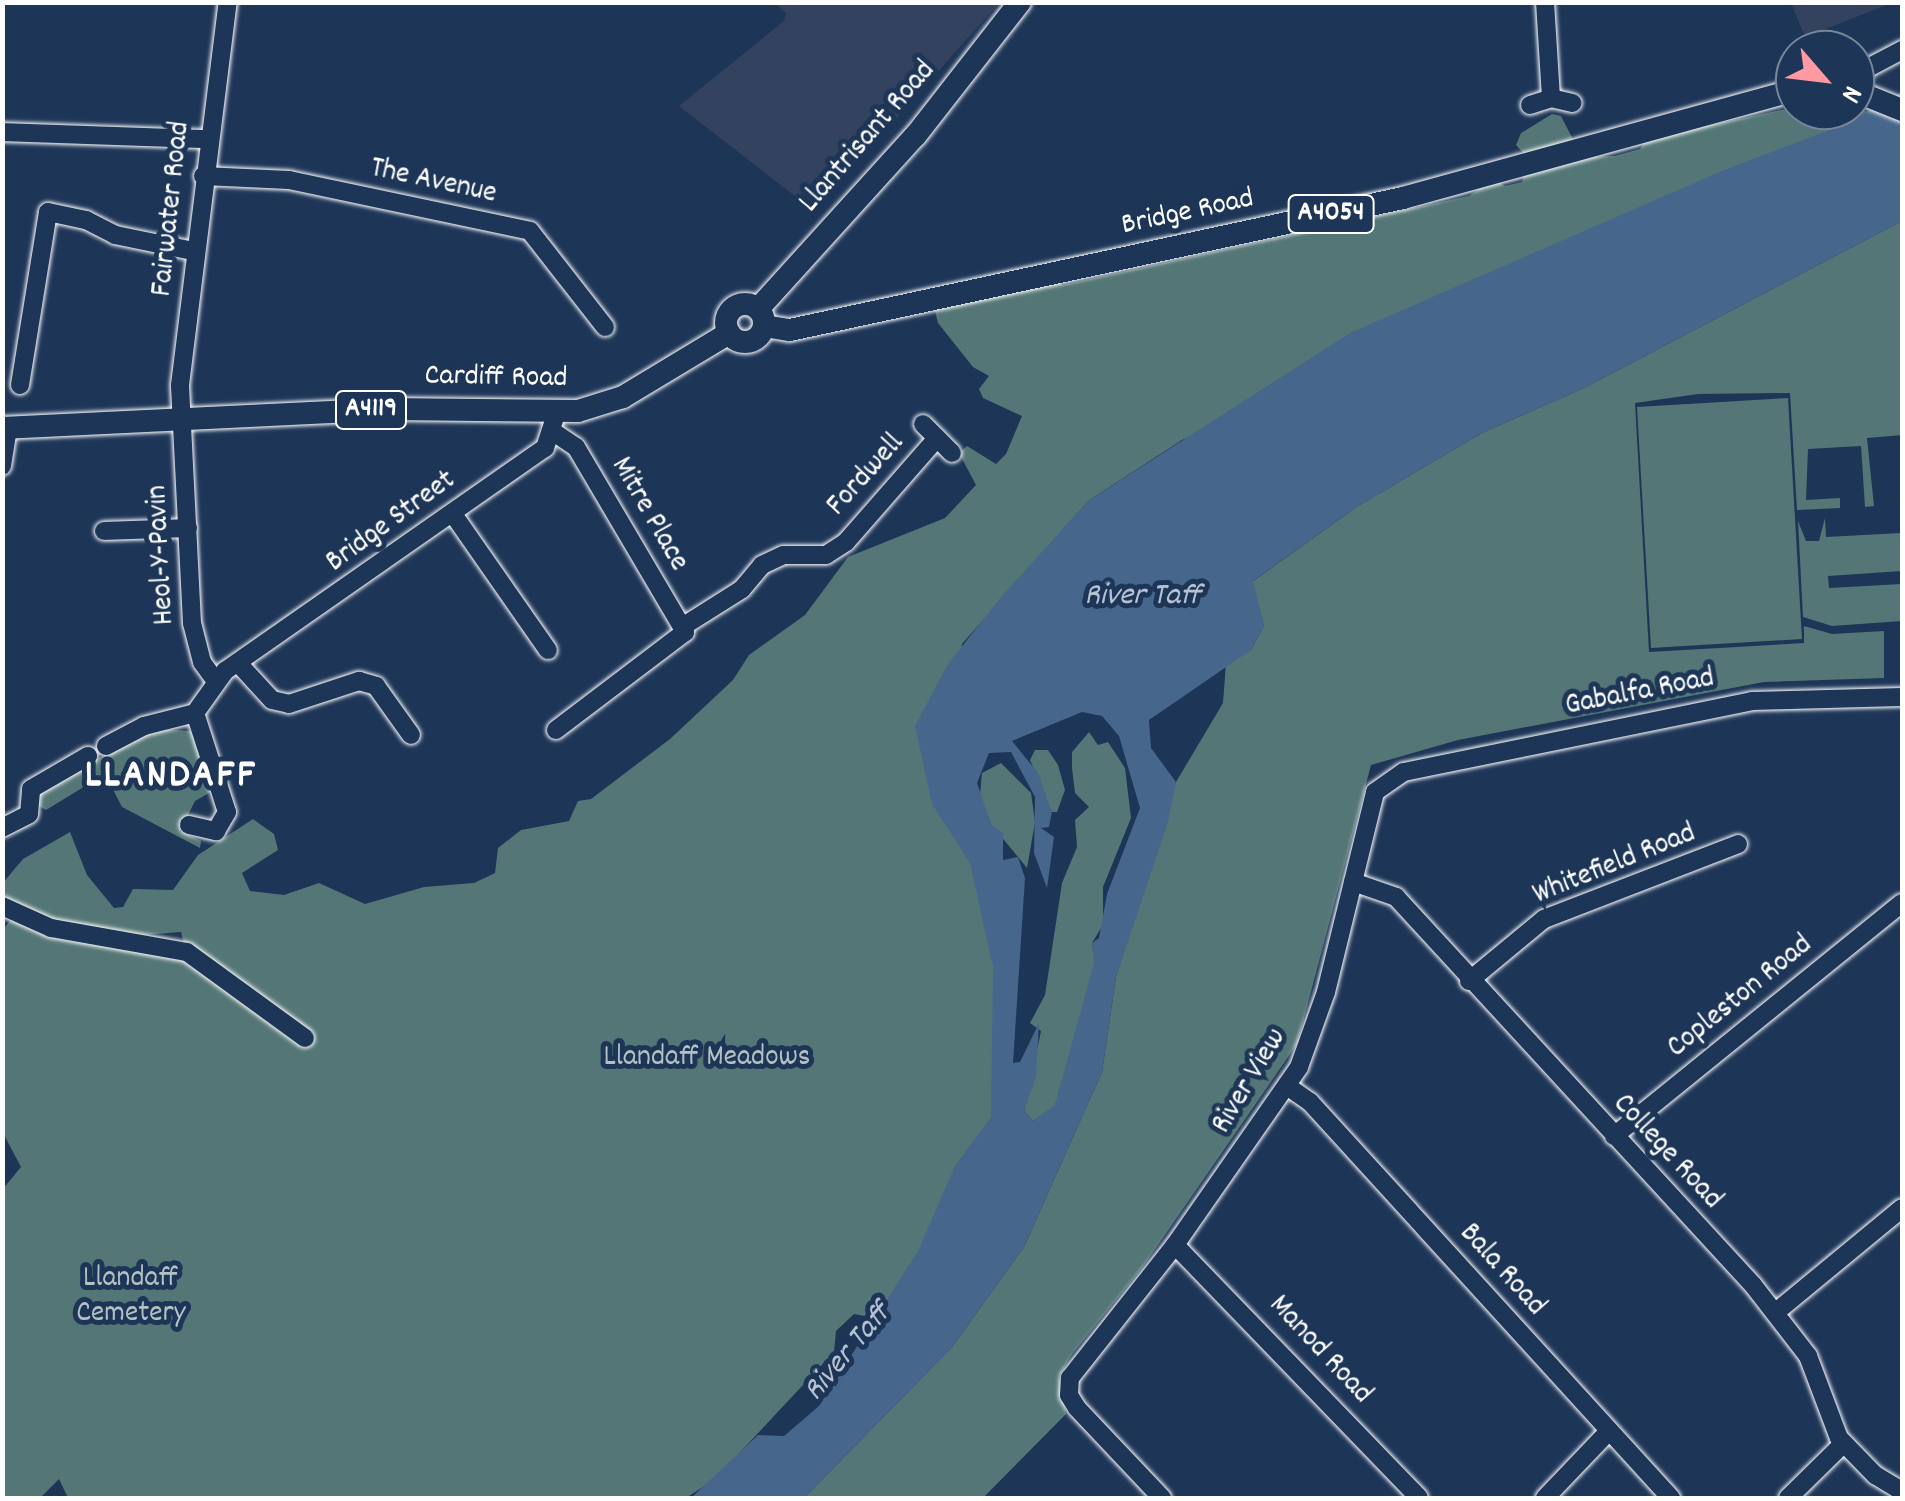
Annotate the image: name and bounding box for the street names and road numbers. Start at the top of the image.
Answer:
street label: Llantrisant Road [793,55,945,221]
street label: Fairwater Road [146,120,200,298]
street label: The Avenue [367,152,499,214]
street label: Bridge Road [1119,182,1257,246]
road number: A4054 [1286,191,1376,237]
street label: Cardiff Road [424,360,568,398]
road number: A4119 [334,387,408,433]
street label: Fordwell [821,427,913,525]
street label: Mitre Place [601,452,695,578]
street label: Bridge Street [320,464,464,582]
street label: Heol-Y-Pavin [141,484,185,626]
street label: Gabalfa Road [1562,662,1718,726]
street label: Whitefield Road [1529,817,1701,915]
street label: Copleston Road [1661,929,1821,1067]
street label: River View [1206,1023,1296,1141]
street label: College Road [1603,1088,1729,1218]
street label: Bala Road [1450,1217,1552,1325]
street label: Manod Road [1259,1289,1379,1413]

